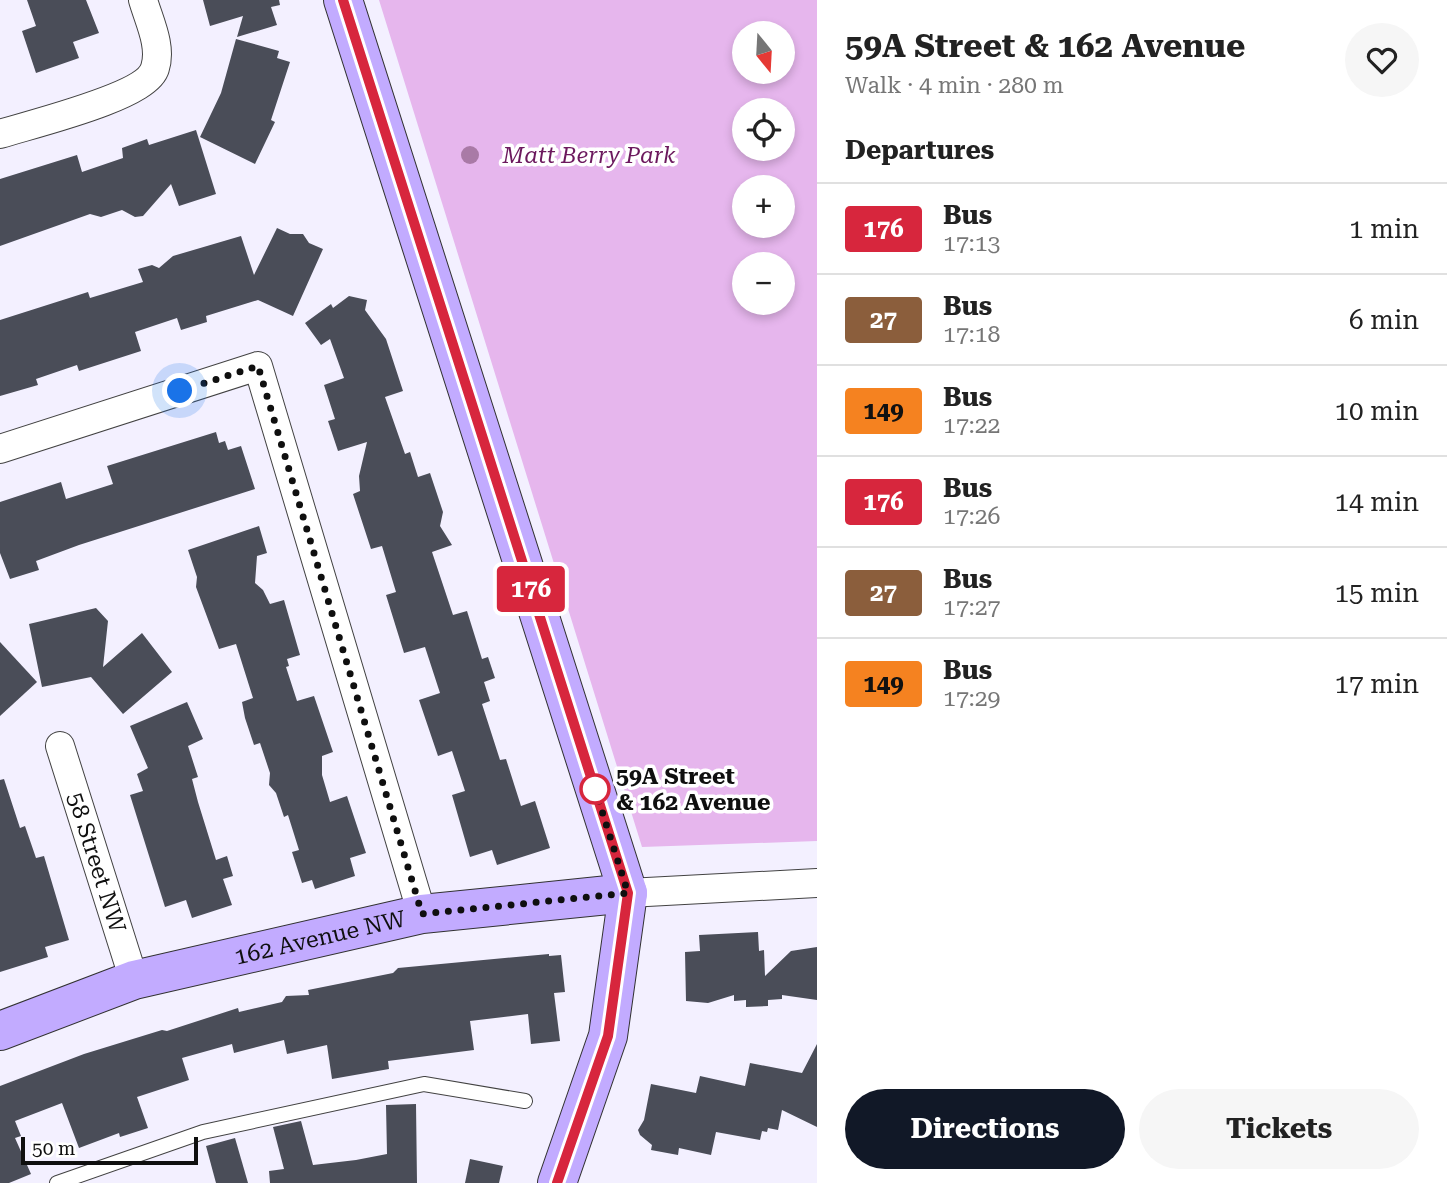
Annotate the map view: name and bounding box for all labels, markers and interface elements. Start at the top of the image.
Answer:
north arrow [732,21,794,84]
map controls [732,21,795,315]
button: heart [1345,23,1419,97]
text: 59A Street & 162 Avenue [845,26,1245,65]
text: Walk · 4 min · 280 m [845,72,1064,99]
button: locate [732,98,795,161]
text: Departures [845,135,994,165]
park label: Matt Berry Park [502,142,676,169]
button: + [732,175,795,238]
text: Bus [943,200,992,230]
text: 1 min [1349,214,1419,244]
text: 176 [863,215,904,243]
text: 17:13 [943,230,1000,257]
button: − [732,252,795,315]
text: Bus [943,291,992,321]
text: 6 min [1349,305,1419,335]
text: 27 [870,306,897,334]
text: 17:18 [943,321,1000,348]
your location [162,373,197,408]
text: Bus [943,382,992,412]
text: 10 min [1335,396,1419,426]
text: 149 [863,397,904,425]
text: 17:22 [943,412,1000,439]
text: Bus [943,473,992,503]
text: 14 min [1335,487,1419,517]
text: 176 [863,488,904,516]
text: 17:26 [943,503,1000,530]
text: Bus [943,564,992,594]
line badge: 176 [491,566,571,612]
text: 176 [511,575,551,603]
text: 15 min [1335,578,1419,608]
text: 27 [870,579,897,607]
text: 17:27 [943,594,1000,621]
text: Bus [943,655,992,685]
text: 17 min [1335,669,1419,699]
text: 149 [863,670,904,698]
text: 17:29 [943,685,1000,712]
place label: 59A Street & 162 Avenue [616,763,771,816]
marker: 59A Street & 162 Avenue [580,774,610,804]
street label: 58 Street NW [62,789,132,936]
street label: 162 Avenue NW [232,905,409,970]
button: Directions [845,1089,1125,1169]
button: Tickets [1139,1089,1419,1169]
scale bar [21,1134,198,1166]
text: 50 m [32,1137,75,1160]

